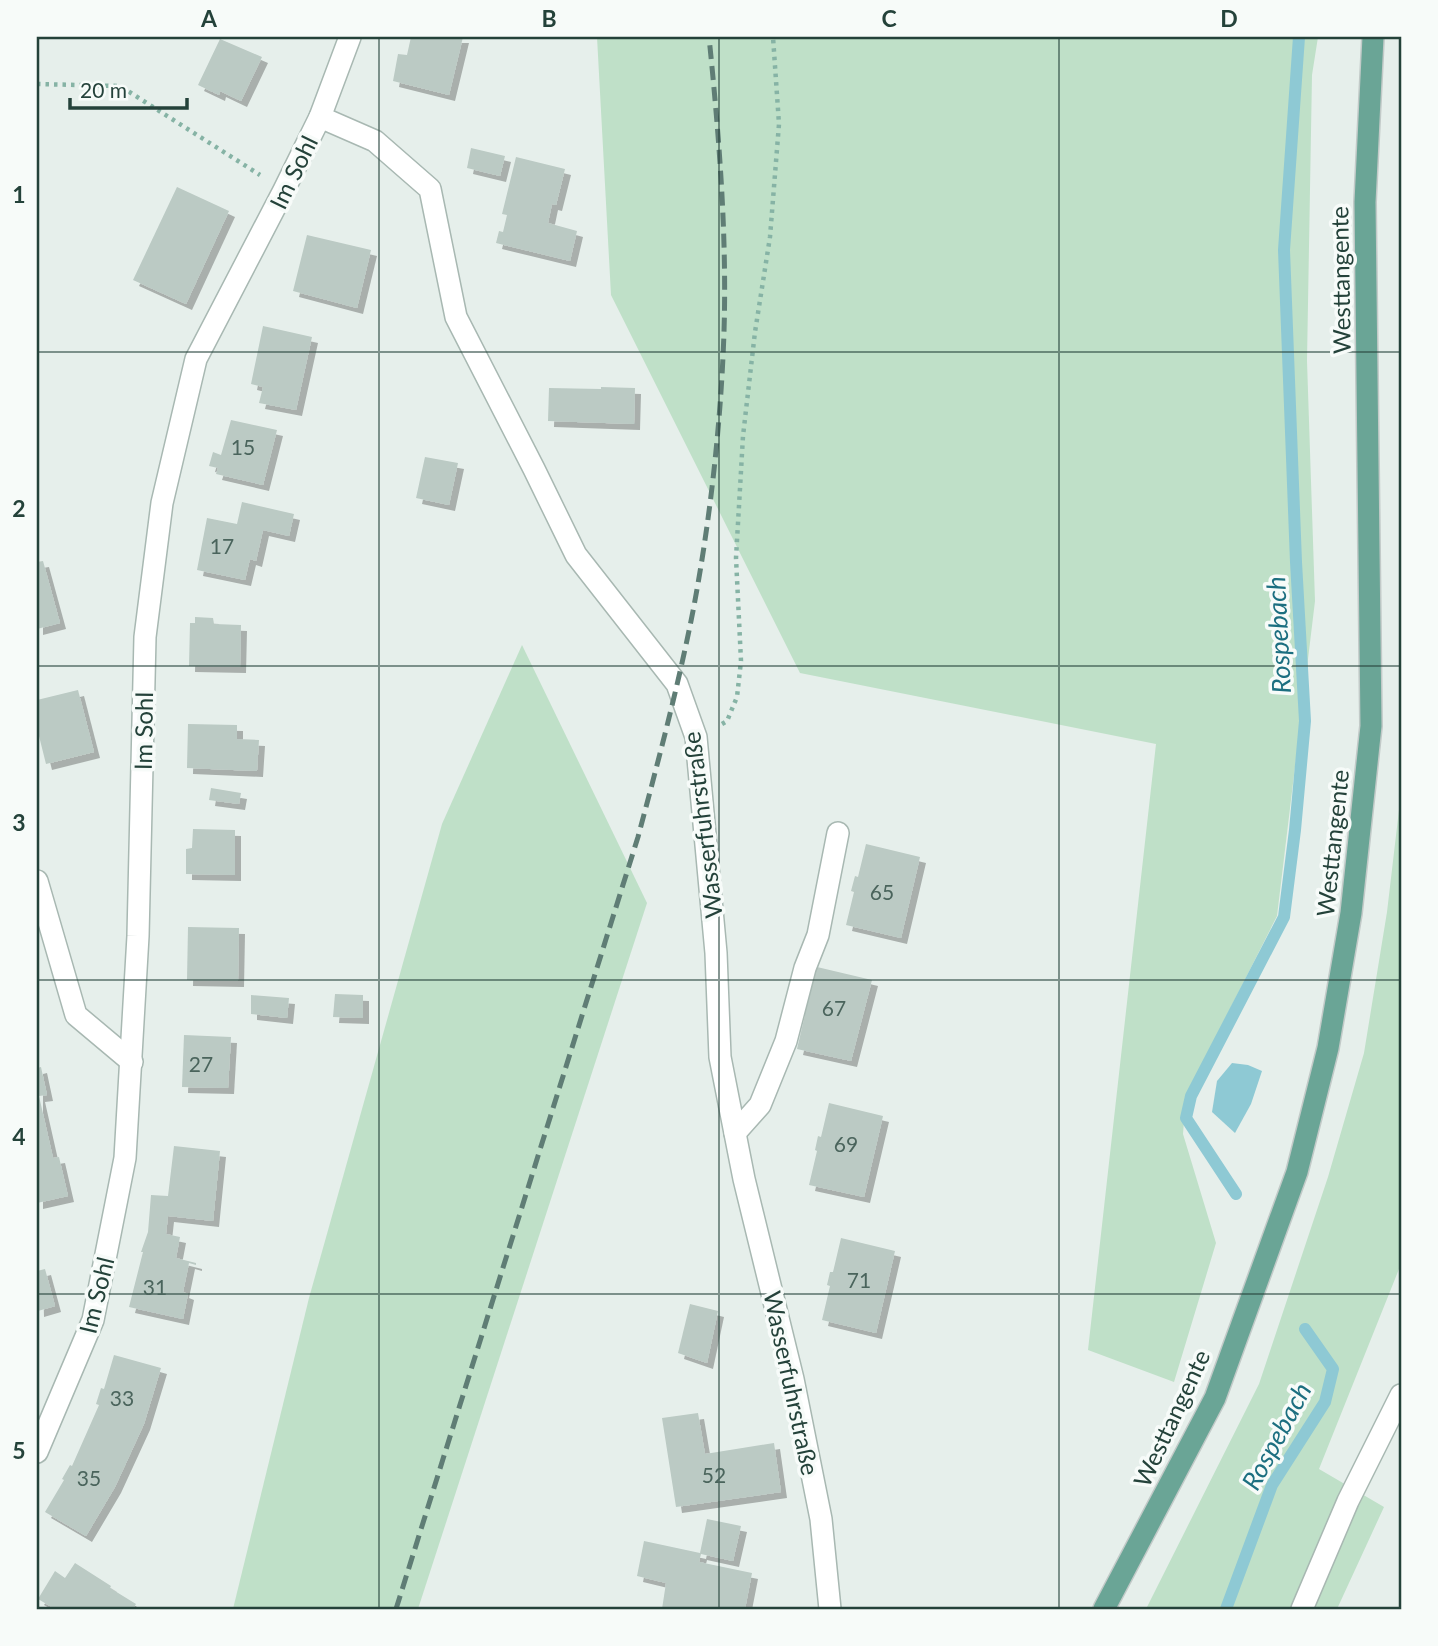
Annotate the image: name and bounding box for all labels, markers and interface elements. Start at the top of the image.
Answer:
text: A [200,4,218,32]
text: B [541,4,557,32]
text: C [881,4,897,32]
text: D [1220,4,1238,32]
scale bar [70,66,187,110]
text: 20 m [80,77,127,102]
street label: Im Sohl [263,131,323,213]
text: 1 [12,180,26,208]
street label: Westtangente [1324,206,1356,354]
house number: 15 [231,434,255,459]
text: 2 [12,494,26,522]
house number: 17 [210,533,234,558]
water label: Rospebach [1259,576,1297,694]
street label: Im Sohl [128,692,158,770]
street label: Wasserfuhrstraße [676,730,728,920]
street label: Westtangente [1310,768,1354,918]
text: 3 [12,808,26,836]
house number: 65 [870,879,894,904]
house number: 67 [822,995,846,1020]
house number: 27 [189,1051,213,1076]
text: 4 [12,1122,26,1150]
house number: 69 [834,1131,858,1156]
street label: Im Sohl [72,1254,120,1336]
house number: 71 [847,1267,871,1292]
house number: 31 [143,1274,167,1299]
street label: Wasserfuhrstraße [758,1288,826,1478]
street label: Westtangente [1127,1345,1215,1491]
water label: Rospebach [1234,1377,1318,1495]
house number: 33 [110,1385,134,1410]
text: 5 [12,1436,26,1464]
house number: 52 [702,1462,726,1487]
house number: 35 [77,1465,101,1490]

